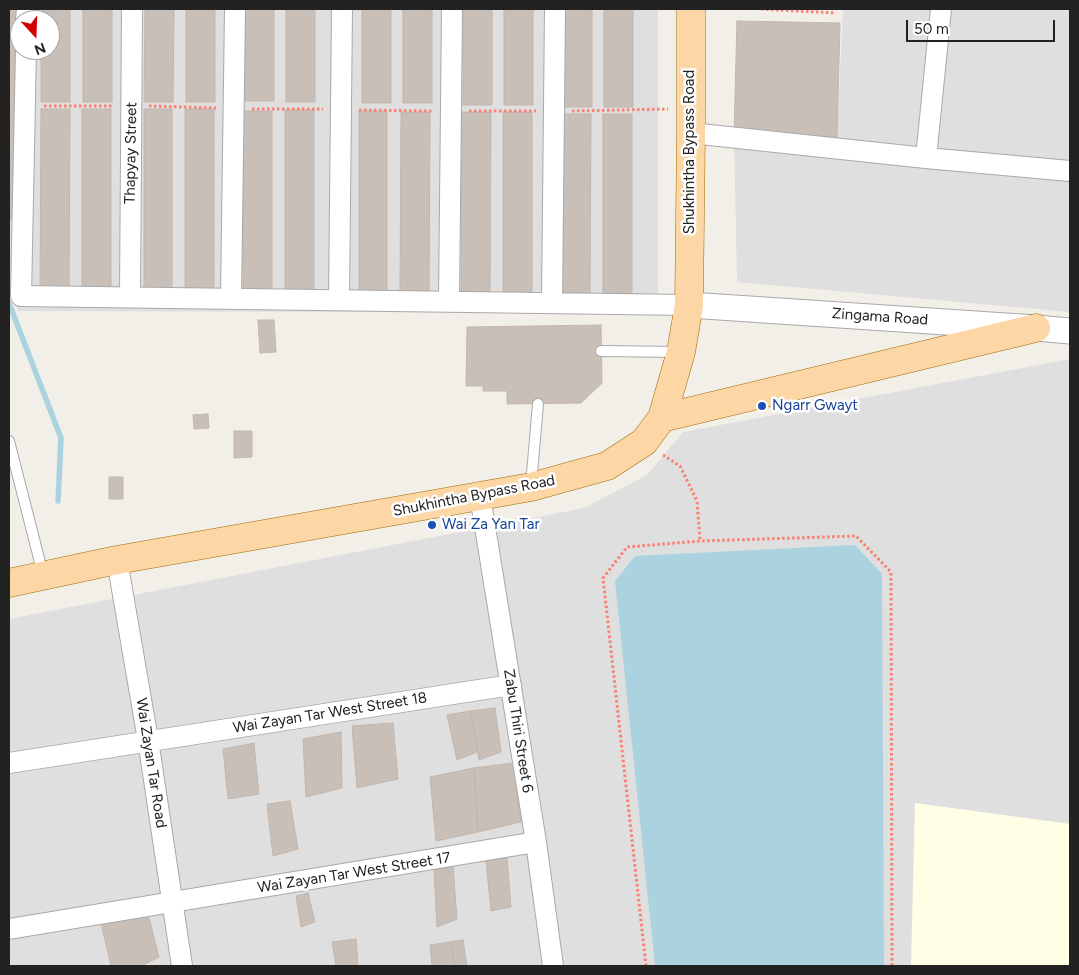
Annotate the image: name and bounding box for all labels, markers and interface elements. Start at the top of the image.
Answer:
north arrow [10,10,60,60]
scale bar [909,10,1058,42]
text: 50 m [914,20,949,38]
text: N [32,39,48,58]
street label: Shukhintha Bypass Road [681,70,699,234]
street label: Thapyay Street [121,102,141,204]
street label: Zingama Road [831,305,929,329]
place label: Ngarr Gwayt [772,397,858,415]
marker: Ngarr Gwayt [756,400,768,412]
street label: Shukhintha Bypass Road [391,471,557,521]
place label: Wai Za Yan Tar [442,516,540,534]
marker: Wai Za Yan Tar [426,519,438,531]
street label: Zabu Thiri Street 6 [499,668,537,794]
street label: Wai Zayan Tar West Street 18 [232,689,428,737]
street label: Wai Zayan Tar Road [132,697,170,829]
street label: Wai Zayan Tar West Street 17 [256,849,452,897]

